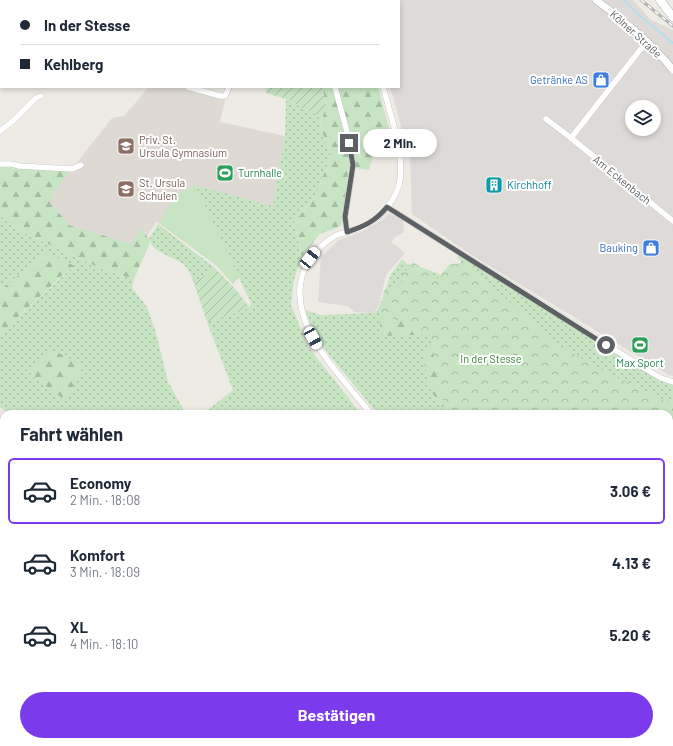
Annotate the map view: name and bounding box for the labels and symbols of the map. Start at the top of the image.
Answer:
street label: Kölner Straße [608,7,665,60]
shop icon: Getränke AS [591,70,611,90]
place label: Getränke AS [530,73,588,86]
callout: 2 Min. [363,129,437,157]
place label: Priv. St. Ursula Gymnasium [139,133,227,159]
route end [340,134,358,152]
school or university icon: Priv. St. Ursula Gymnasium [116,136,136,156]
street label: Am Eckenbach [591,152,654,207]
sports icon: Turnhalle [215,163,235,183]
place label: Turnhalle [238,166,282,179]
building icon: Kirchhoff [484,175,504,195]
place label: St. Ursula Schulen [139,176,185,202]
place label: Kirchhoff [507,178,552,191]
school or university icon: St. Ursula Schulen [116,179,136,199]
shop icon: Bauking [641,238,661,258]
place label: Bauking [600,241,638,254]
car [298,245,322,271]
car [302,325,324,351]
sports icon: Max Sport [630,335,650,355]
route start [597,336,615,354]
park label: In der Stesse [460,352,522,365]
place label: Max Sport [616,356,664,369]

